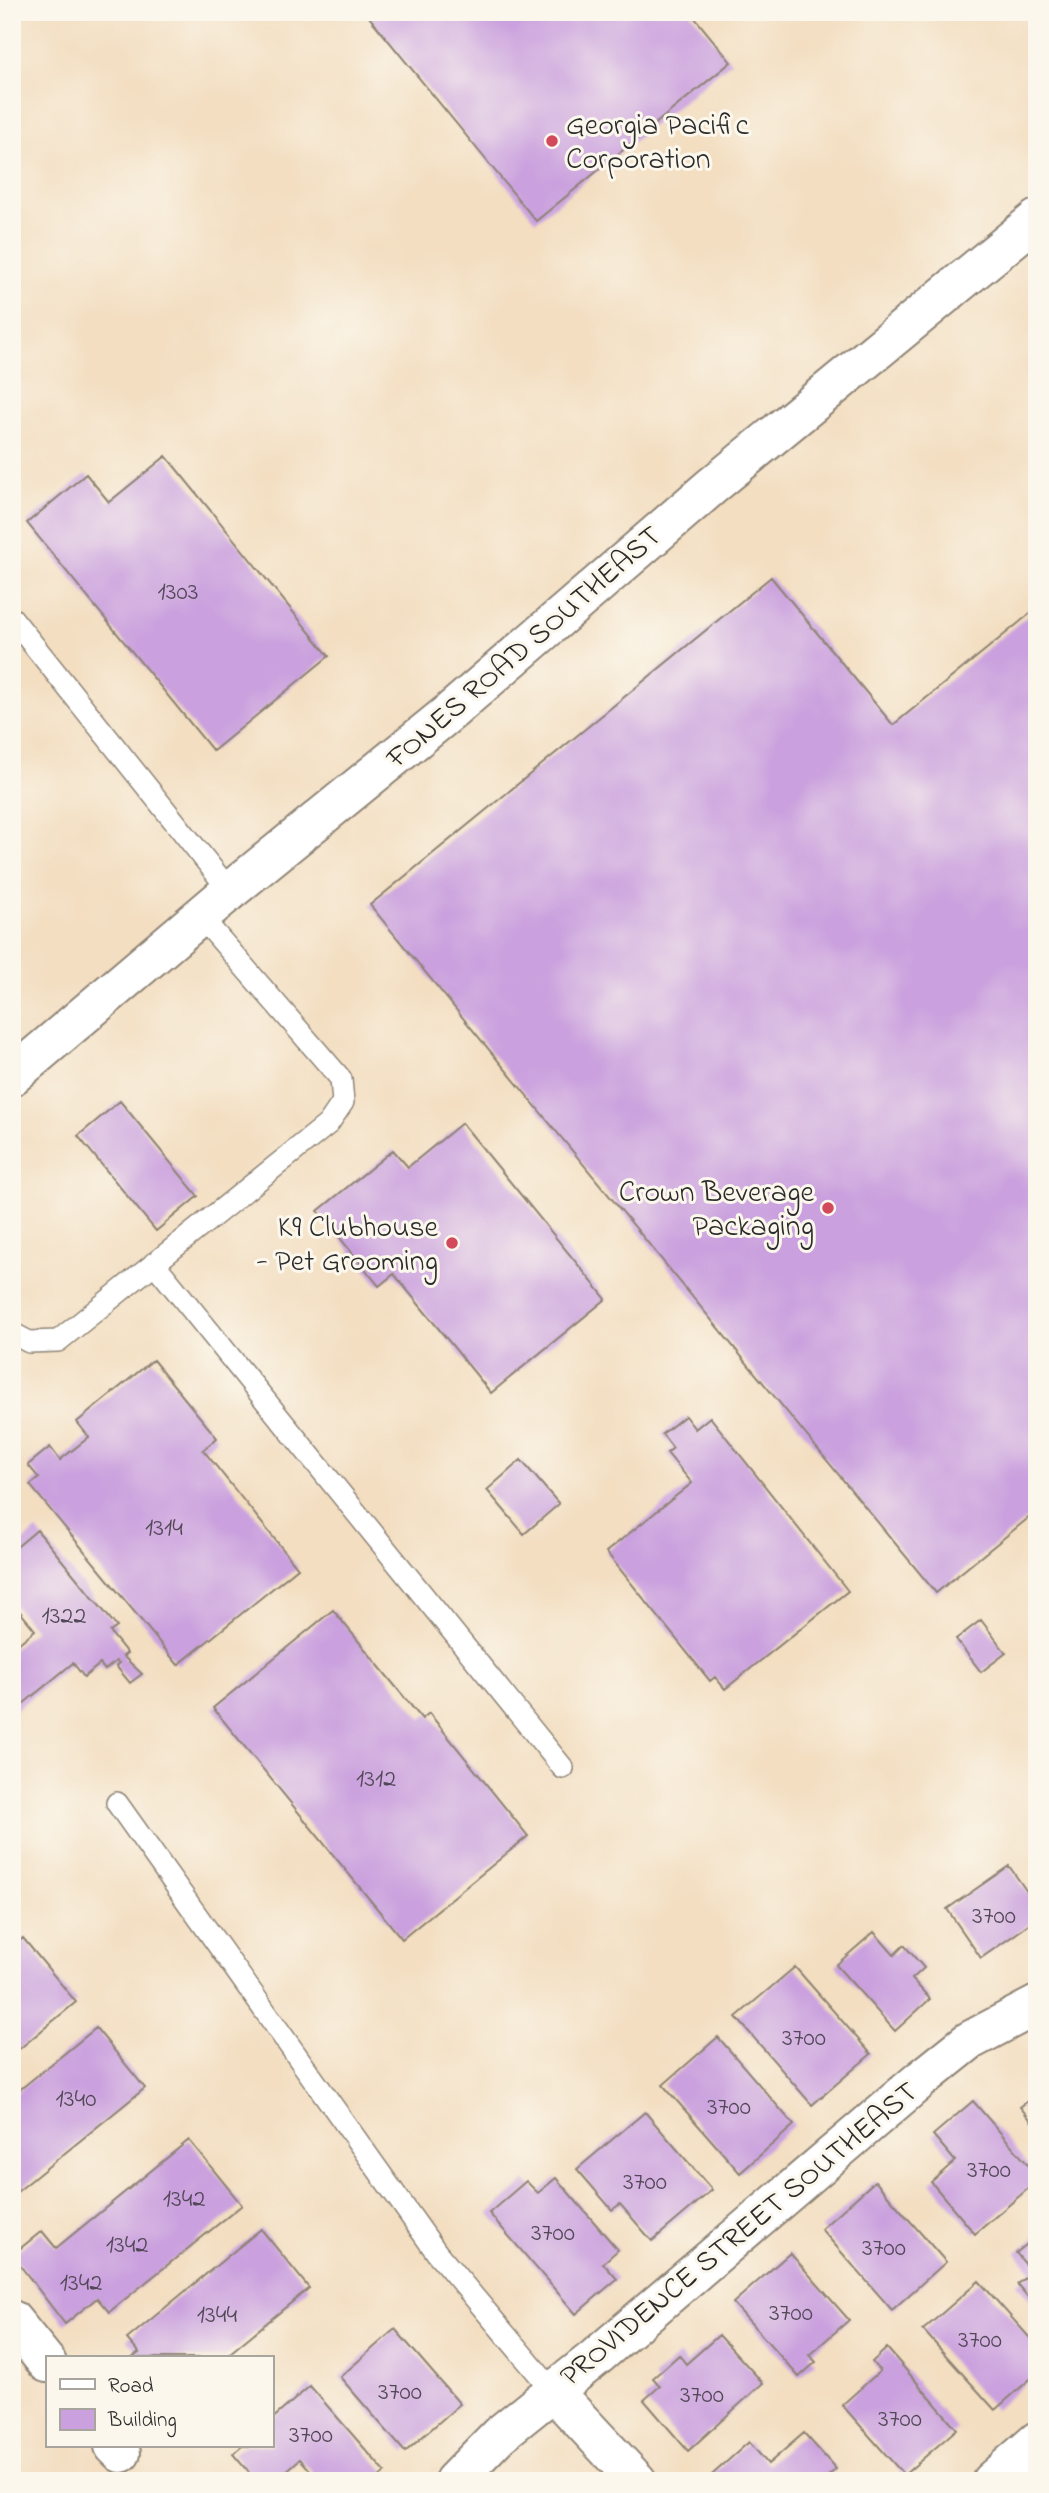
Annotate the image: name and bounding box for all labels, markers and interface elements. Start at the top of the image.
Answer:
place label: Georgia Pacific Corporation [566,105,750,183]
marker: Georgia Pacific Corporation [544,133,560,149]
street label: FONES ROAD SOUTHEAST [377,516,672,781]
house number: 1303 [158,574,198,612]
place label: Crown Beverage Packaging [619,1172,815,1250]
marker: Crown Beverage Packaging [820,1200,836,1216]
place label: K9 Clubhouse - Pet Grooming [256,1207,439,1285]
marker: K9 Clubhouse - Pet Grooming [444,1235,460,1251]
house number: 1314 [145,1510,183,1548]
house number: 1322 [42,1598,86,1636]
house number: 1312 [356,1761,396,1799]
house number: 3700 [972,1898,1016,1936]
house number: 3700 [782,2020,826,2058]
street label: PROVIDENCE STREET SOUTHEAST [551,2072,929,2399]
house number: 1340 [56,2081,96,2119]
house number: 3700 [707,2089,751,2127]
house number: 3700 [967,2152,1011,2190]
house number: 3700 [623,2164,667,2202]
house number: 1342 [163,2181,205,2219]
house number: 3700 [531,2215,575,2253]
house number: 1342 [106,2227,148,2265]
house number: 3700 [862,2230,906,2268]
house number: 1342 [60,2265,102,2303]
house number: 3700 [769,2295,813,2333]
house number: 1344 [197,2297,237,2335]
house number: 3700 [958,2322,1002,2360]
legend [46,2356,273,2448]
text: Road [108,2372,154,2402]
house number: 3700 [378,2374,422,2412]
house number: 3700 [680,2377,724,2415]
house number: 3700 [878,2401,922,2439]
text: Building [107,2406,177,2438]
house number: 3700 [289,2417,333,2455]

